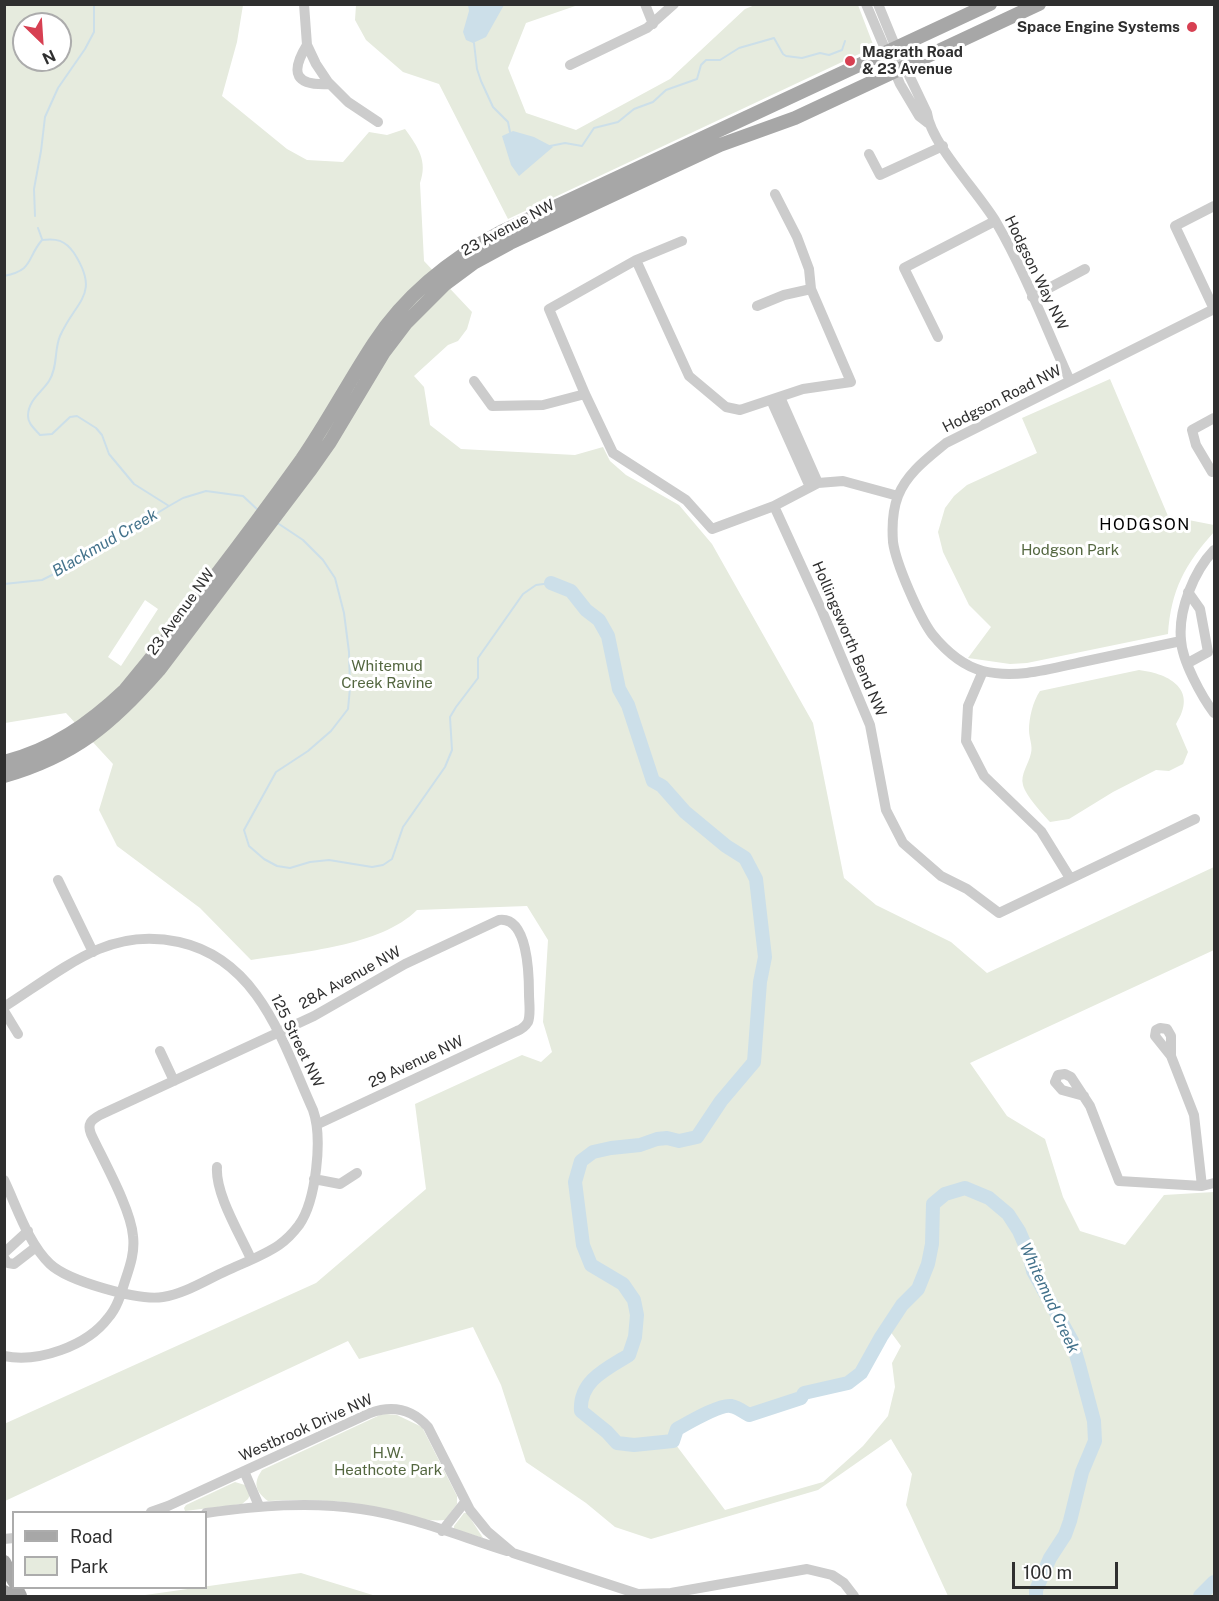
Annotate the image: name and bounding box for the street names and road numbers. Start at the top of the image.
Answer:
street label: 23 Avenue NW [458,196,558,260]
street label: Hodgson Way NW [1000,213,1072,333]
street label: Hodgson Road NW [940,361,1064,437]
street label: Hollingsworth Bend NW [808,559,890,719]
street label: 23 Avenue NW [144,565,218,659]
street label: 28A Avenue NW [296,943,404,1013]
street label: 125 Street NW [267,991,327,1091]
street label: 29 Avenue NW [366,1032,466,1092]
street label: Westbrook Drive NW [236,1390,376,1466]

